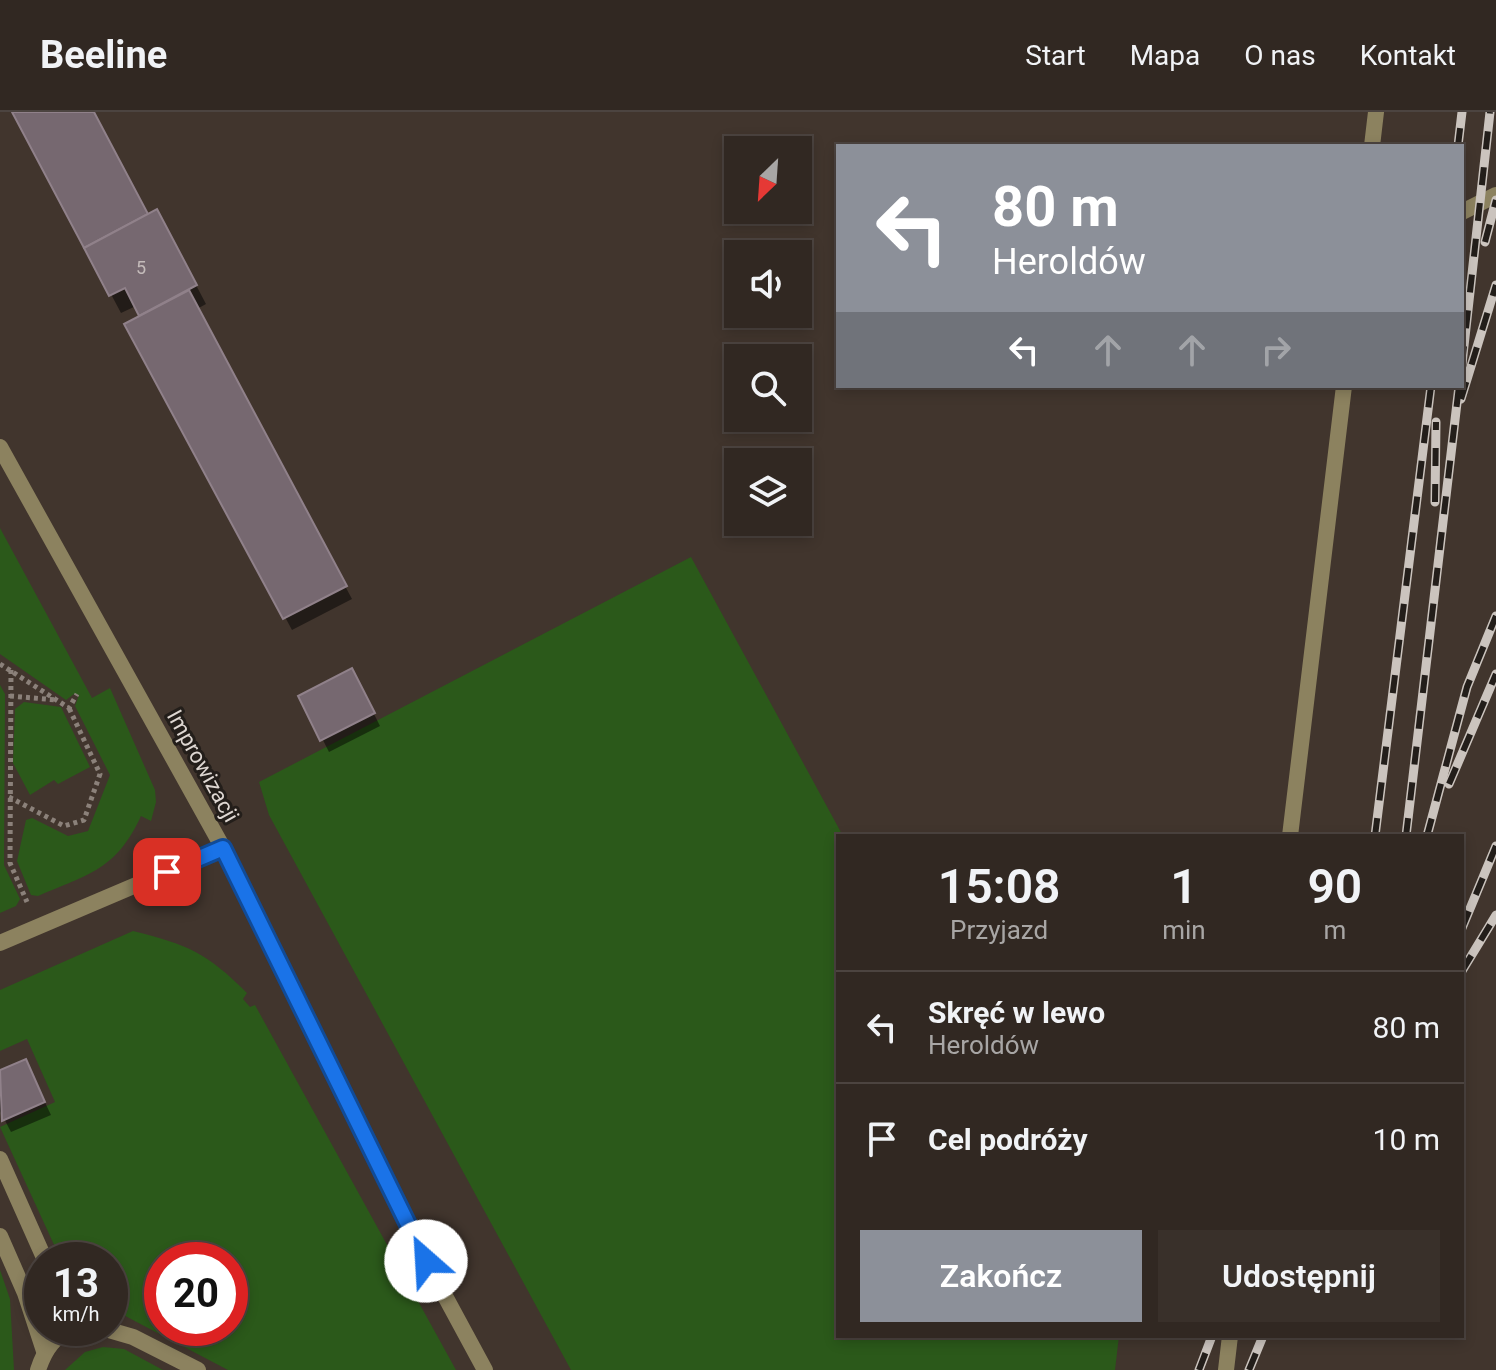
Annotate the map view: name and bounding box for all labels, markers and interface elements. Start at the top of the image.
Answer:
text: Beeline [40,33,167,77]
text: Start [1025,39,1086,72]
text: Mapa [1130,39,1200,72]
text: O nas [1244,39,1316,72]
text: Kontakt [1360,39,1456,72]
north arrow [724,136,812,224]
map controls [724,136,812,536]
text: 80 m [992,174,1119,240]
icon: left [860,176,964,280]
button: sound [724,240,812,328]
text: Heroldów [992,241,1146,283]
house number: 5 [136,257,146,278]
icon: left [1002,328,1046,372]
icon: ahead [1086,328,1130,372]
icon: ahead [1170,328,1214,372]
icon: right [1254,328,1298,372]
button: search [724,344,812,432]
button: layers [724,448,812,536]
street label: Improwizacji [162,706,244,826]
pin [133,838,201,906]
icon: arrive [145,850,189,894]
text: 15:08 [938,858,1060,915]
text: 1 [1170,858,1198,915]
text: 90 [1307,858,1362,915]
text: Przyjazd [950,915,1048,945]
text: min [1162,915,1206,945]
text: m [1323,915,1346,945]
text: Skręć w lewo [928,995,1105,1030]
icon: left [860,1005,904,1049]
text: 80 m [1373,1010,1440,1045]
text: Heroldów [928,1030,1039,1060]
icon: arrive [860,1117,904,1161]
text: Cel podróży [928,1122,1088,1157]
text: 10 m [1373,1122,1440,1157]
position arrow [384,1219,468,1303]
button: Zakończ [860,1230,1142,1322]
button: Udostępnij [1158,1230,1440,1322]
speed limit sign: 20 [144,1242,248,1346]
text: 13 [53,1260,99,1307]
text: km/h [53,1302,99,1326]

